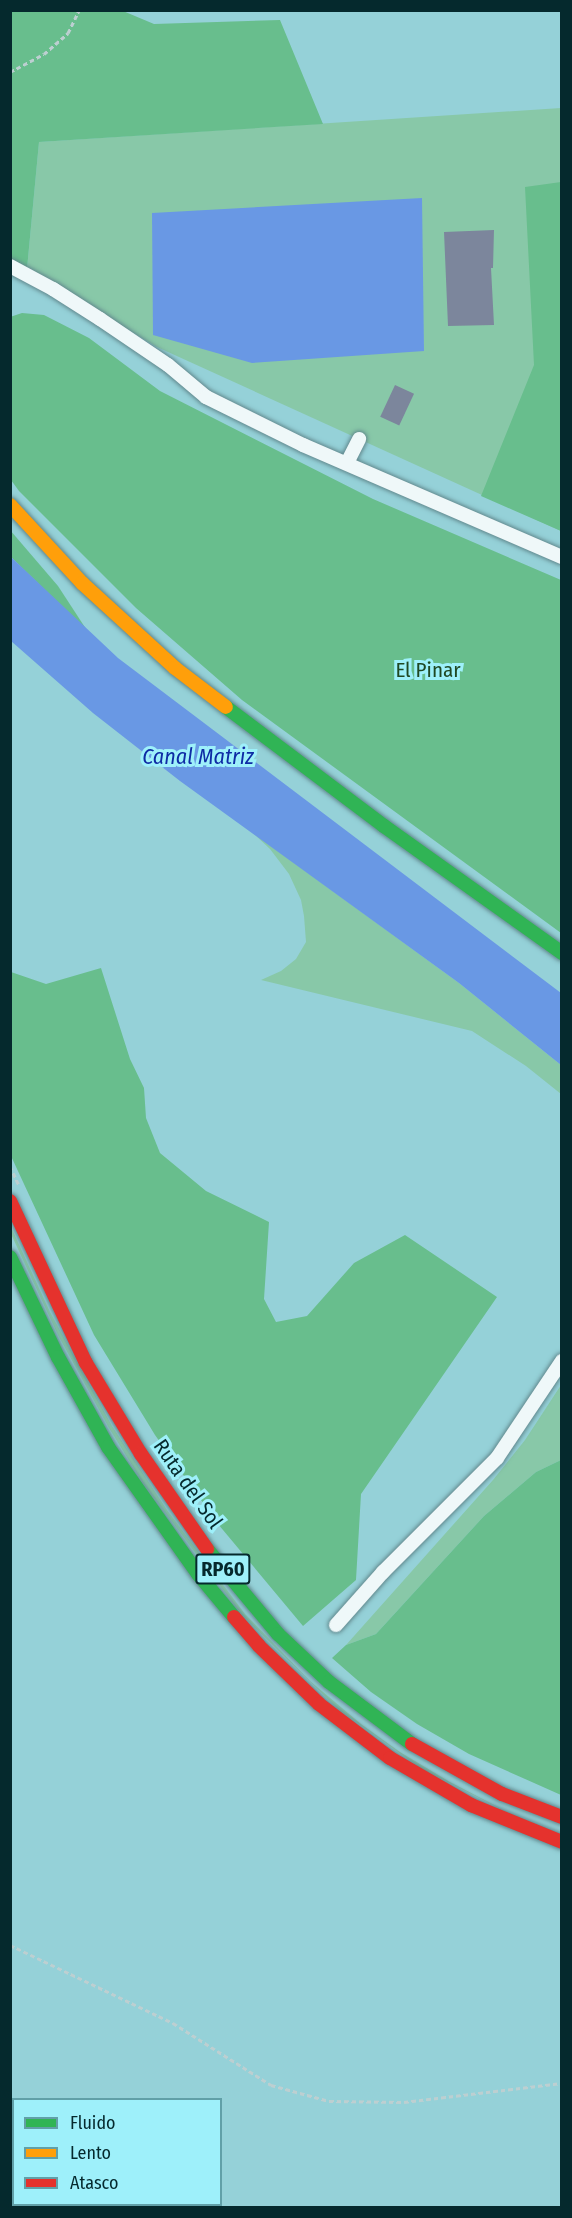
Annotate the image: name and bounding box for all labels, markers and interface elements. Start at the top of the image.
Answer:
park label: El Pinar [395,657,461,683]
water label: Canal Matriz [142,744,254,770]
street label: Ruta del Sol [148,1434,228,1534]
road number: RP60 [194,1552,252,1586]
legend [12,2098,222,2206]
text: Fluido [70,2112,116,2134]
text: Lento [70,2142,111,2164]
text: Atasco [70,2172,118,2194]

